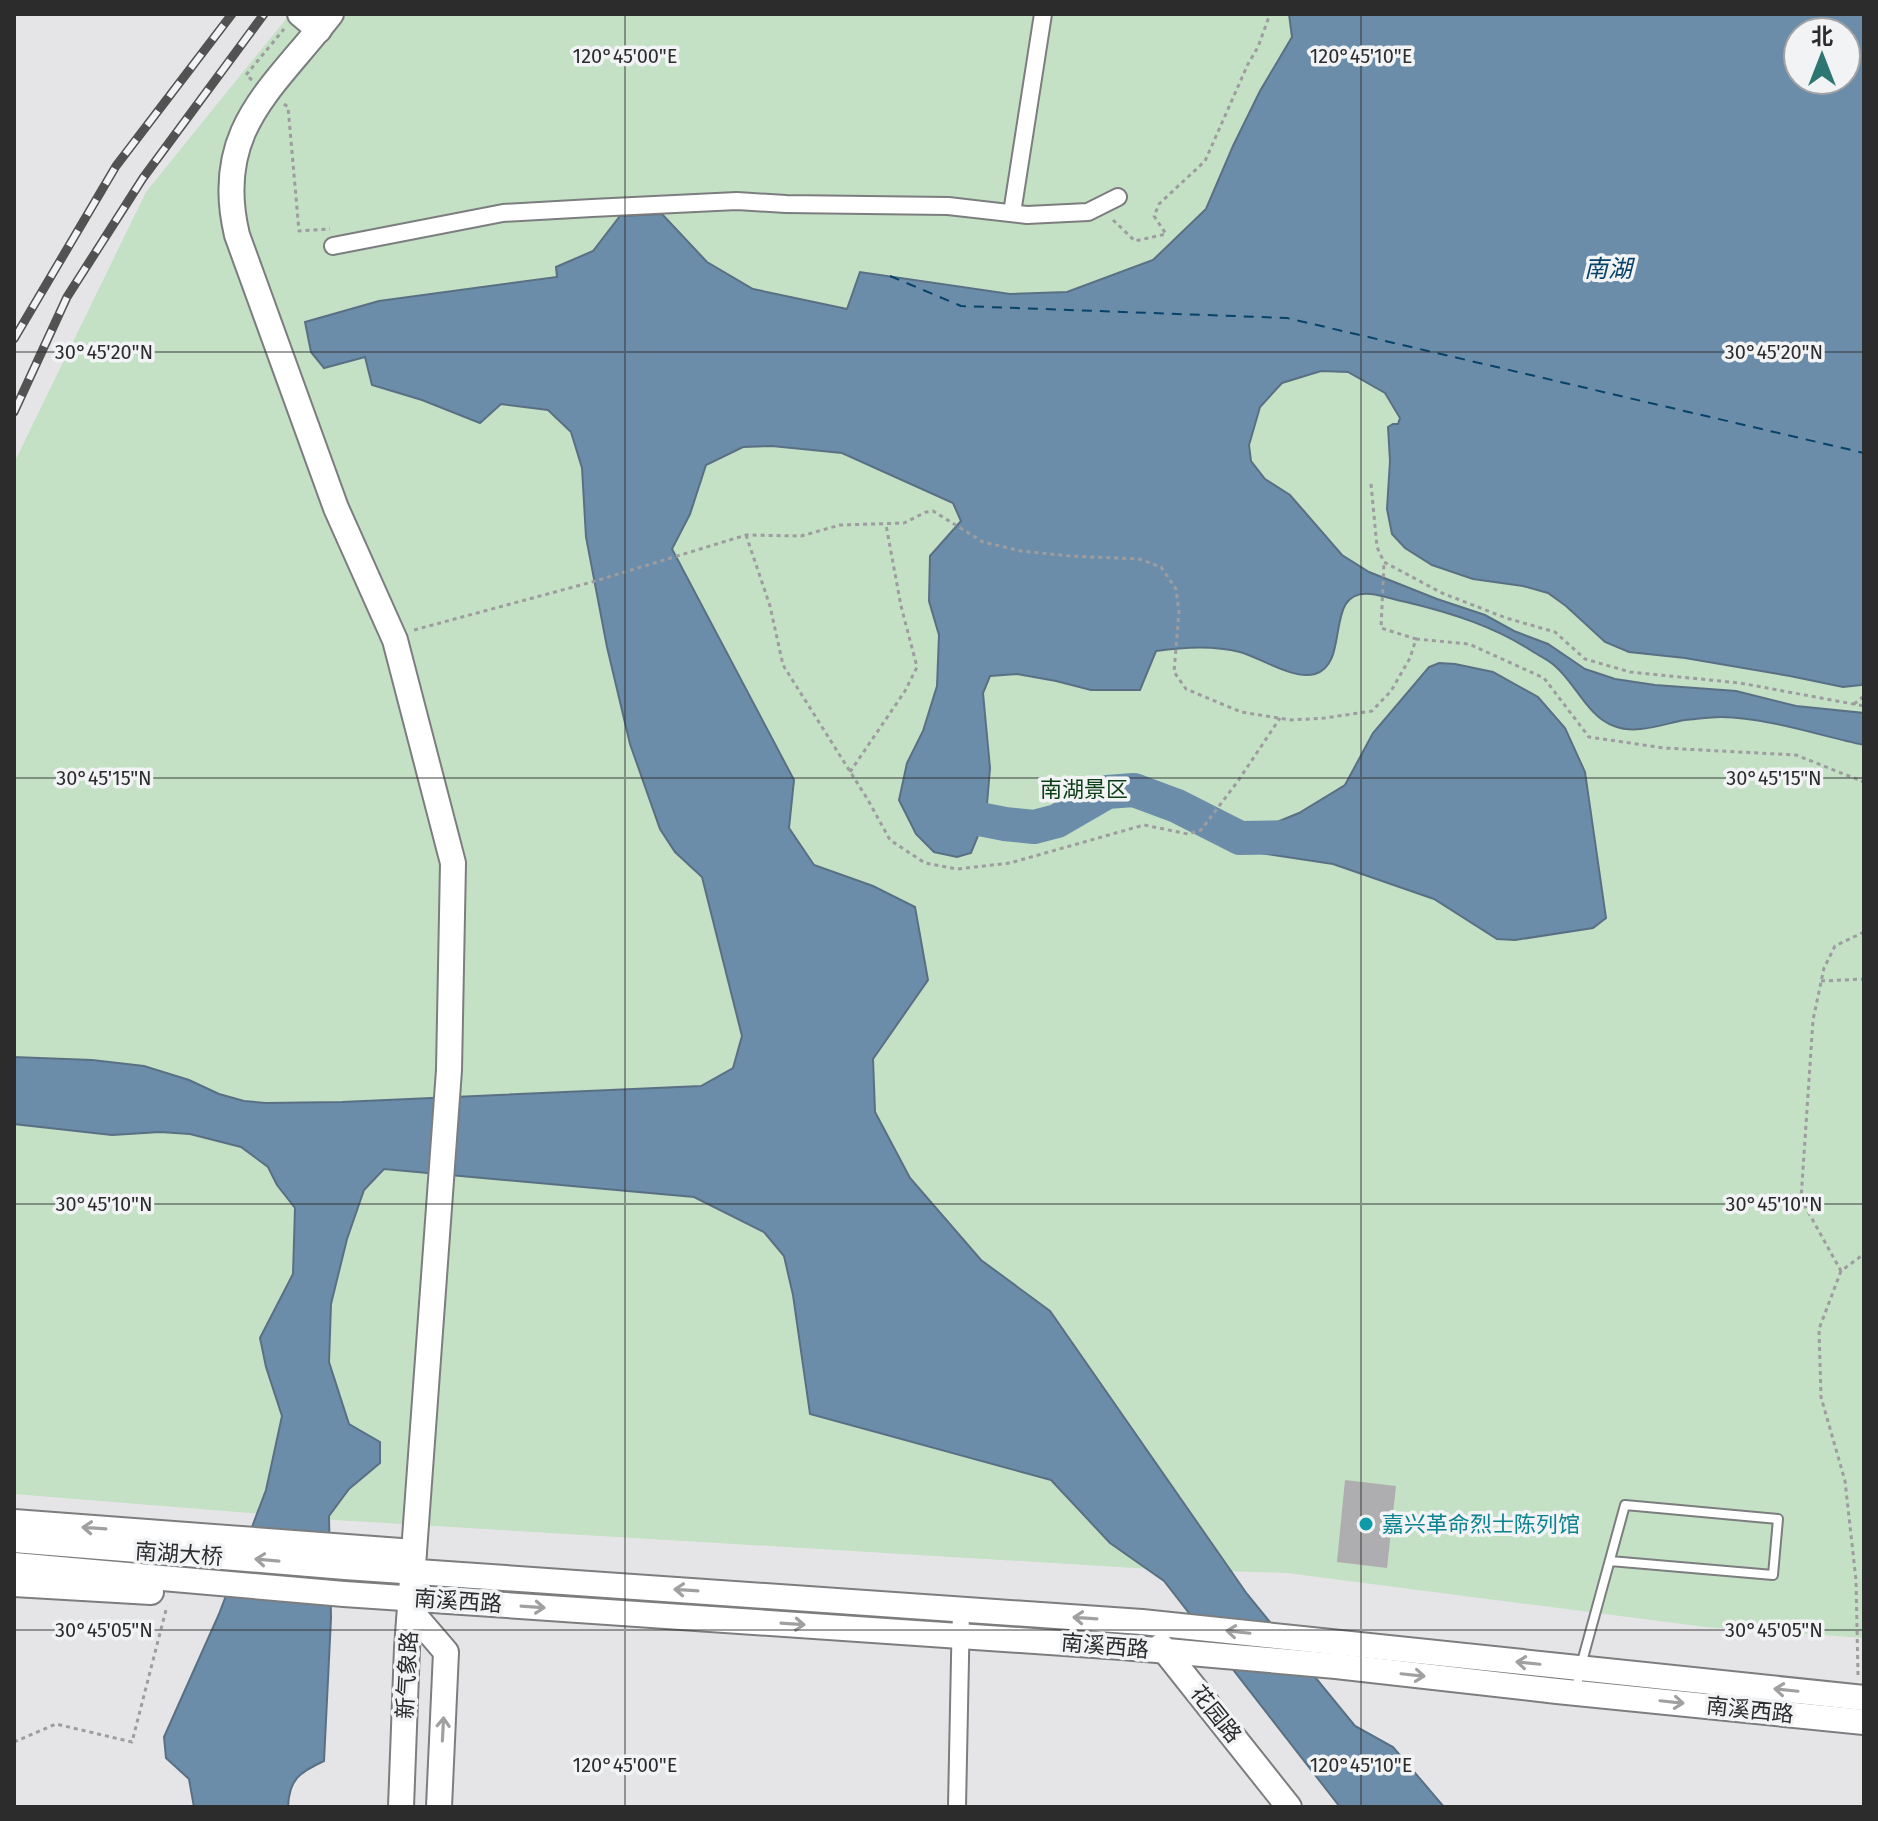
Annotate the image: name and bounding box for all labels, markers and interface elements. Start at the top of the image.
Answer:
north arrow [1782,16,1862,96]
text: 北 [1811,23,1833,50]
text: 120°45'00"E [572,44,678,68]
text: 120°45'10"E [1310,44,1412,68]
water label: 南湖 [1584,255,1636,283]
text: 30°45'20"N [55,340,153,364]
text: 30°45'20"N [1725,340,1823,364]
text: 30°45'15"N [56,766,152,790]
text: 30°45'15"N [1726,766,1822,790]
park label: 南湖景区 [1040,776,1128,803]
text: 30°45'10"N [55,1192,153,1216]
text: 30°45'10"N [1725,1192,1823,1216]
place label: 嘉兴革命烈士陈列馆 [1382,1511,1580,1538]
marker: 嘉兴革命烈士陈列馆 [1357,1515,1375,1533]
one-way arrow [81,1520,108,1535]
street label: 南湖大桥 [134,1537,224,1571]
one-way arrow [254,1553,281,1568]
one-way arrow [673,1582,700,1597]
street label: 南溪西路 [413,1584,503,1618]
one-way arrow [519,1600,546,1615]
one-way arrow [1072,1610,1099,1625]
one-way arrow [779,1617,806,1632]
text: 30°45'05"N [55,1618,153,1642]
text: 30°45'05"N [1725,1618,1823,1642]
one-way arrow [1225,1624,1252,1639]
street label: 南溪西路 [1060,1629,1150,1663]
street label: 新气象路 [391,1630,423,1720]
one-way arrow [1516,1655,1541,1670]
one-way arrow [1399,1667,1426,1682]
street label: 花园路 [1185,1680,1247,1748]
one-way arrow [1773,1683,1800,1698]
street label: 南溪西路 [1705,1692,1795,1728]
one-way arrow [1658,1695,1685,1710]
one-way arrow [435,1716,450,1743]
text: 120°45'00"E [572,1753,678,1777]
text: 120°45'10"E [1310,1753,1412,1777]

